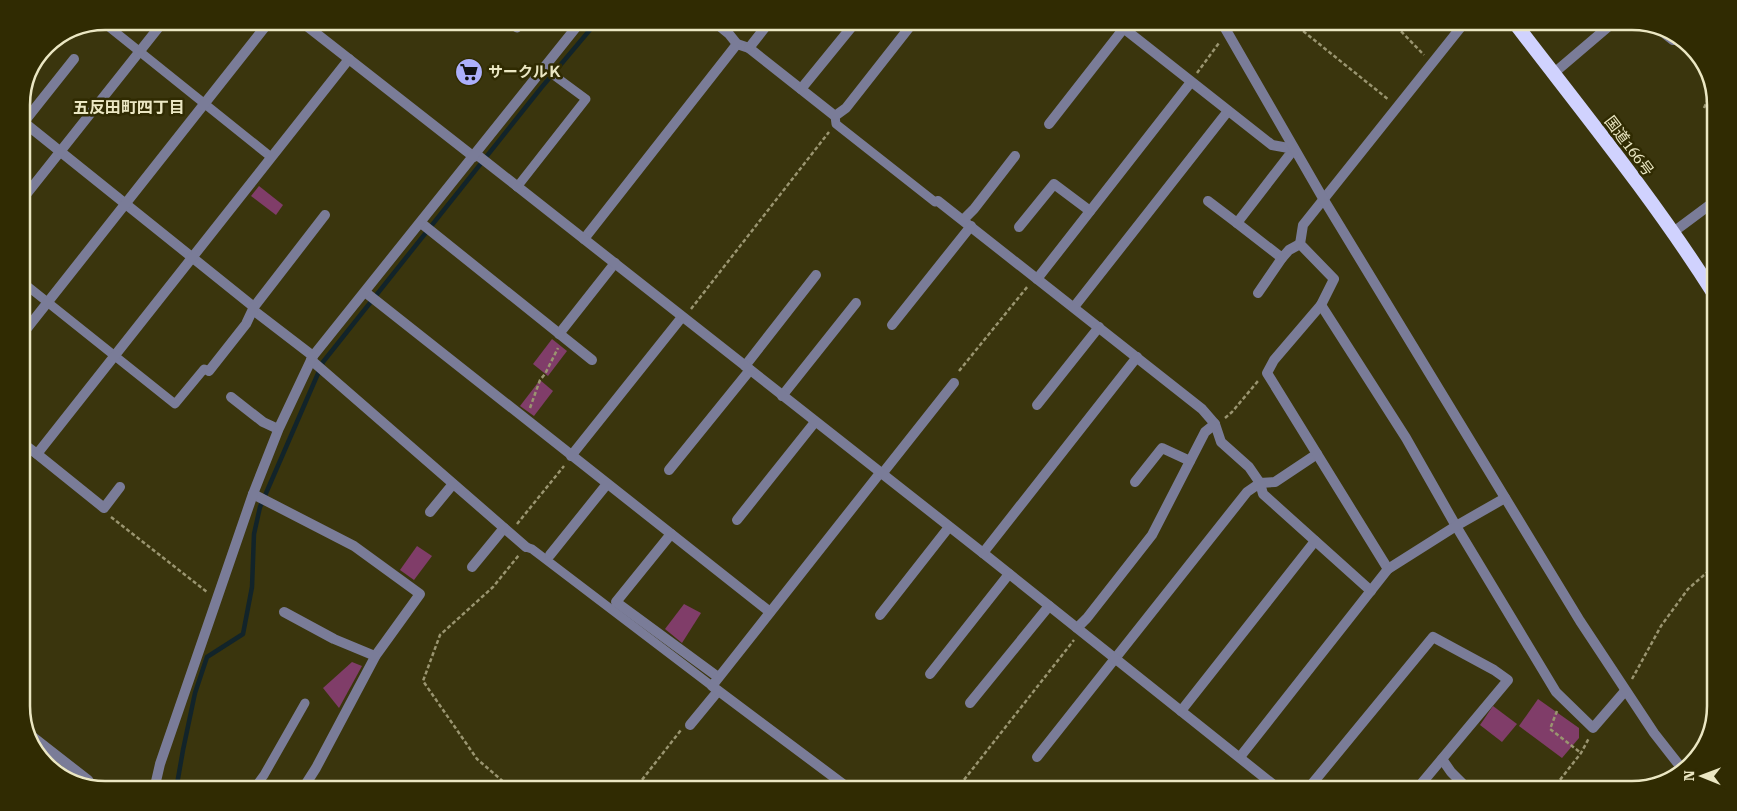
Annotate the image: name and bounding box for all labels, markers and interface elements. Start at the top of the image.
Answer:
supermarket icon: サークルＫ [454,57,484,87]
place label: サークルＫ [488,63,563,81]
district label: 五反田町四丁目 [73,98,185,117]
street label: 国道166号 [1601,113,1657,179]
north arrow [1677,751,1727,801]
text: N [1681,770,1697,781]

